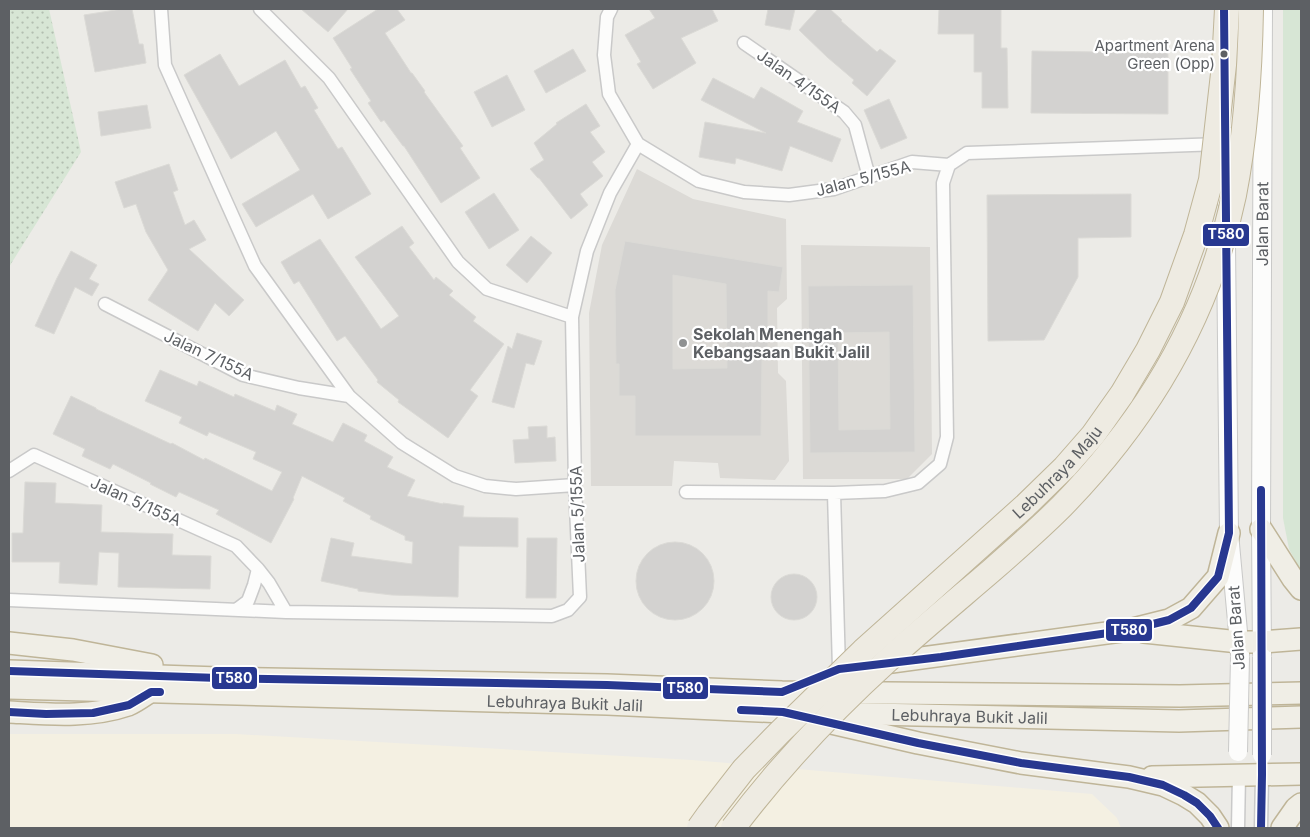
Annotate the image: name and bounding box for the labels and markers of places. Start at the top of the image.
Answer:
place label: Apartment Arena Green (Opp) [1094,36,1215,73]
marker: Apartment Arena Green (Opp) [1219,49,1229,59]
place label: Sekolah Menengah Kebangsaan Bukit Jalil [693,324,870,362]
marker: Sekolah Menengah Kebangsaan Bukit Jalil [677,337,689,349]

